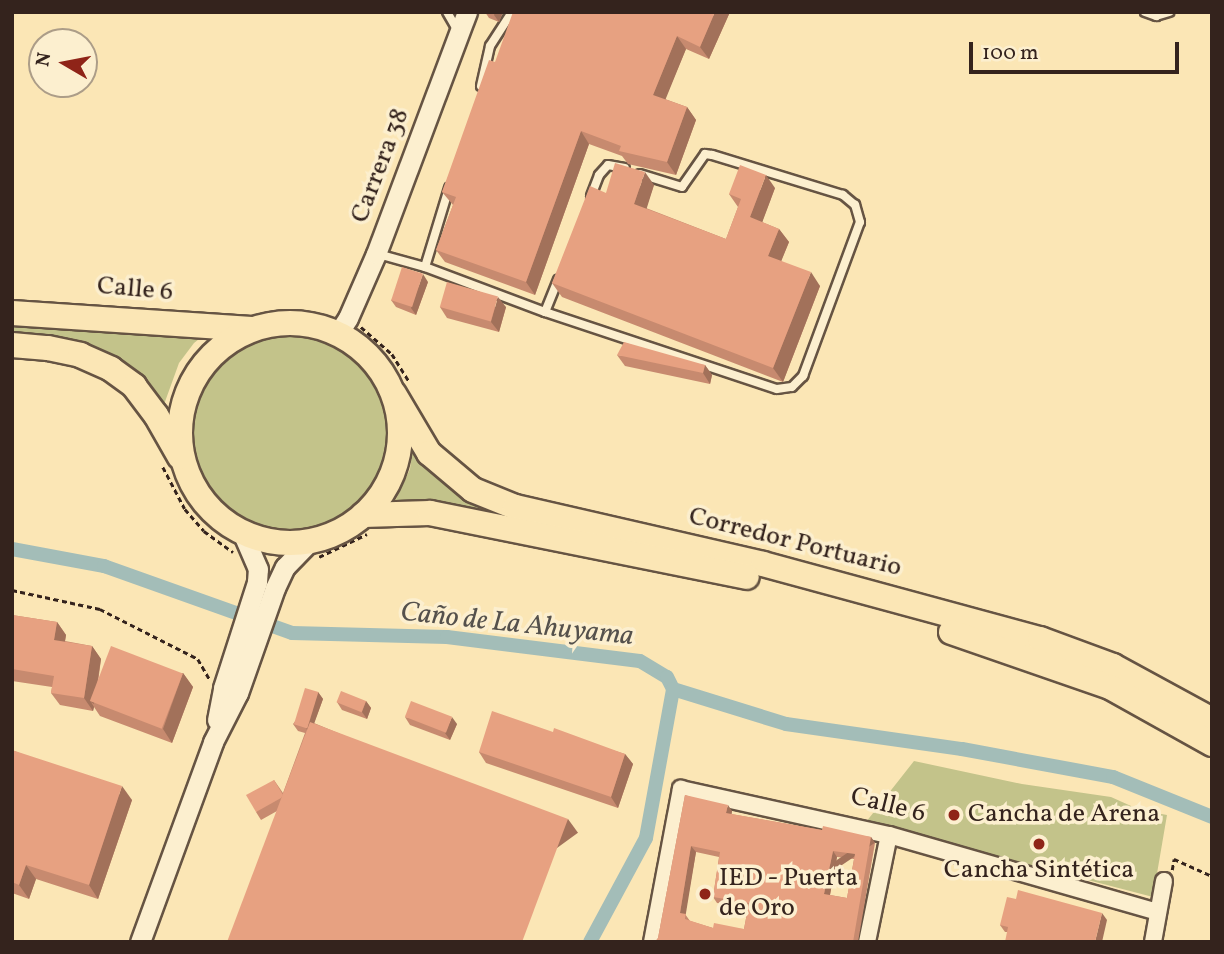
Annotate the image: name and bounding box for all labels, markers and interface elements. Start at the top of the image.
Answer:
north arrow [28,28,98,98]
scale bar [972,28,1182,72]
text: 100 m [982,39,1039,68]
text: N [30,51,58,69]
street label: Carrera 38 [345,105,417,227]
street label: Calle 6 [96,271,174,309]
street label: Corredor Portuario [685,501,905,585]
water label: Caño de La Ahuyama [399,596,635,654]
street label: Calle 6 [847,782,929,830]
place label: Cancha de Arena [968,799,1160,831]
marker: Cancha de Arena [946,807,962,823]
marker: Cancha Sintética [1031,836,1047,852]
place label: Cancha Sintética [944,855,1134,887]
place label: IED - Puerta de Oro [719,863,859,924]
marker: IED - Puerta de Oro [697,886,713,902]

